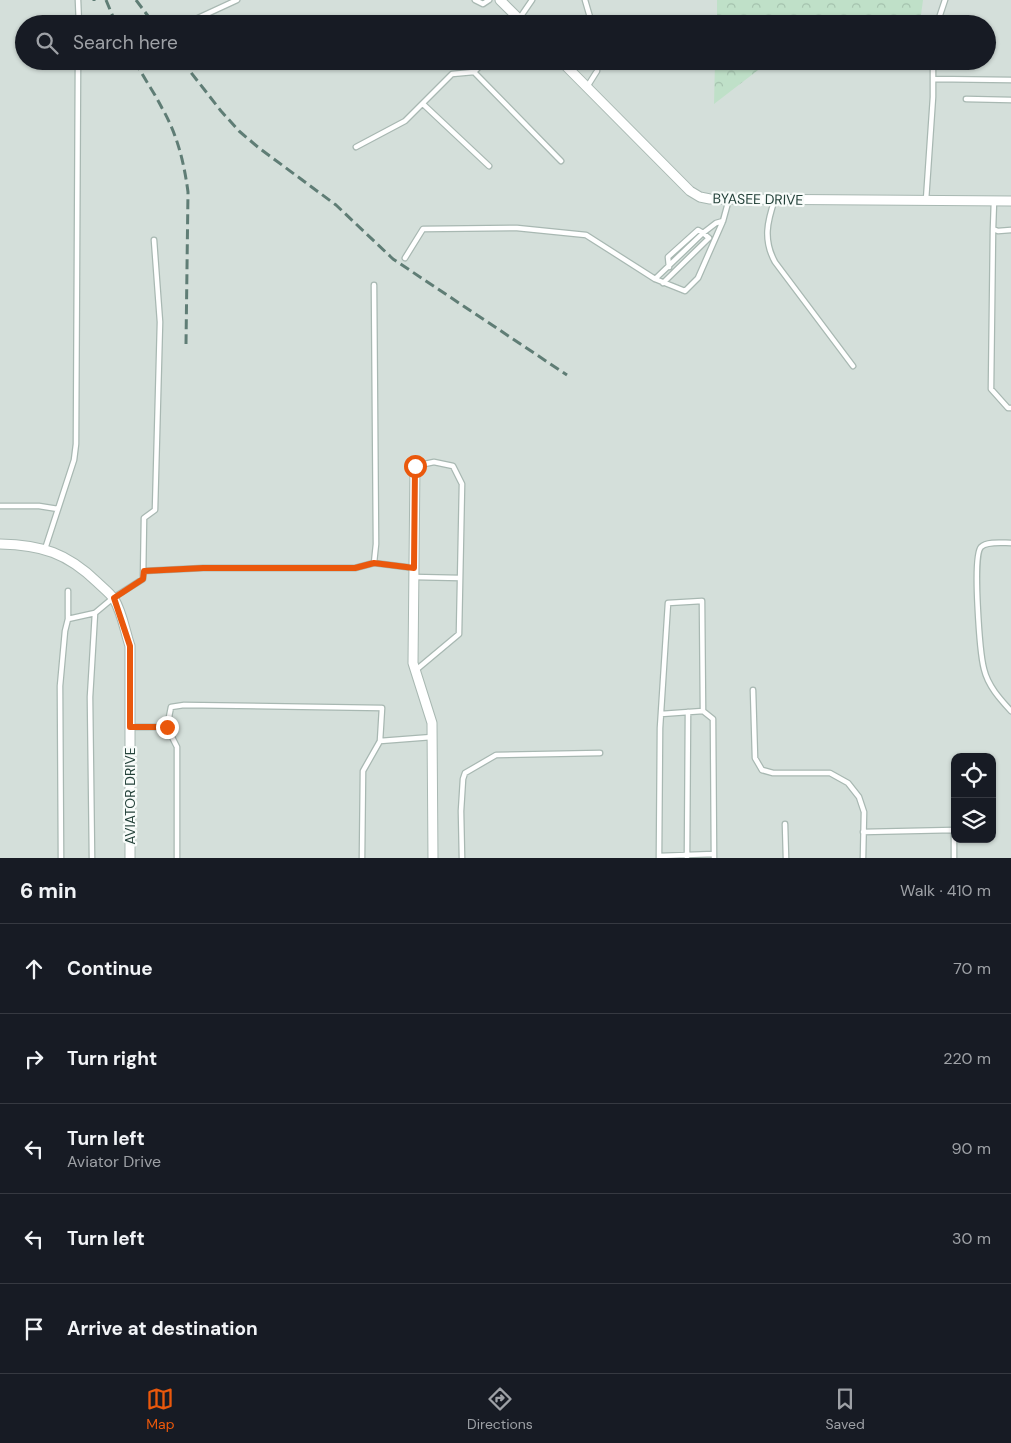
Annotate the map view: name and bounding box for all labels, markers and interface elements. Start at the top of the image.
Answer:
search box [15,15,996,70]
icon: search [33,29,61,57]
text: Search here [73,30,178,55]
street label: BYASEE DRIVE [713,189,804,209]
route start [404,455,427,478]
route end [156,716,179,739]
street label: AVIATOR DRIVE [121,747,139,845]
map controls [951,753,996,843]
button: locate [951,753,996,798]
button: layers [951,798,996,843]
text: 6 min [20,877,77,905]
text: Walk · 410 m [900,880,991,901]
icon: ahead [20,955,48,983]
text: Continue [67,956,153,981]
text: 70 m [953,958,991,979]
icon: right [20,1045,48,1073]
text: Turn right [67,1046,157,1071]
text: 220 m [943,1048,991,1069]
text: Turn left [67,1126,145,1151]
icon: left [20,1135,48,1163]
text: 90 m [951,1138,991,1159]
text: Aviator Drive [67,1151,161,1172]
icon: left [20,1225,48,1253]
text: Turn left [67,1226,145,1251]
text: 30 m [952,1228,991,1249]
icon: arrive [20,1315,48,1343]
text: Arrive at destination [67,1316,258,1341]
tab: Map [146,1385,174,1433]
tab: Directions [467,1385,533,1433]
tab: Saved [825,1385,865,1433]

